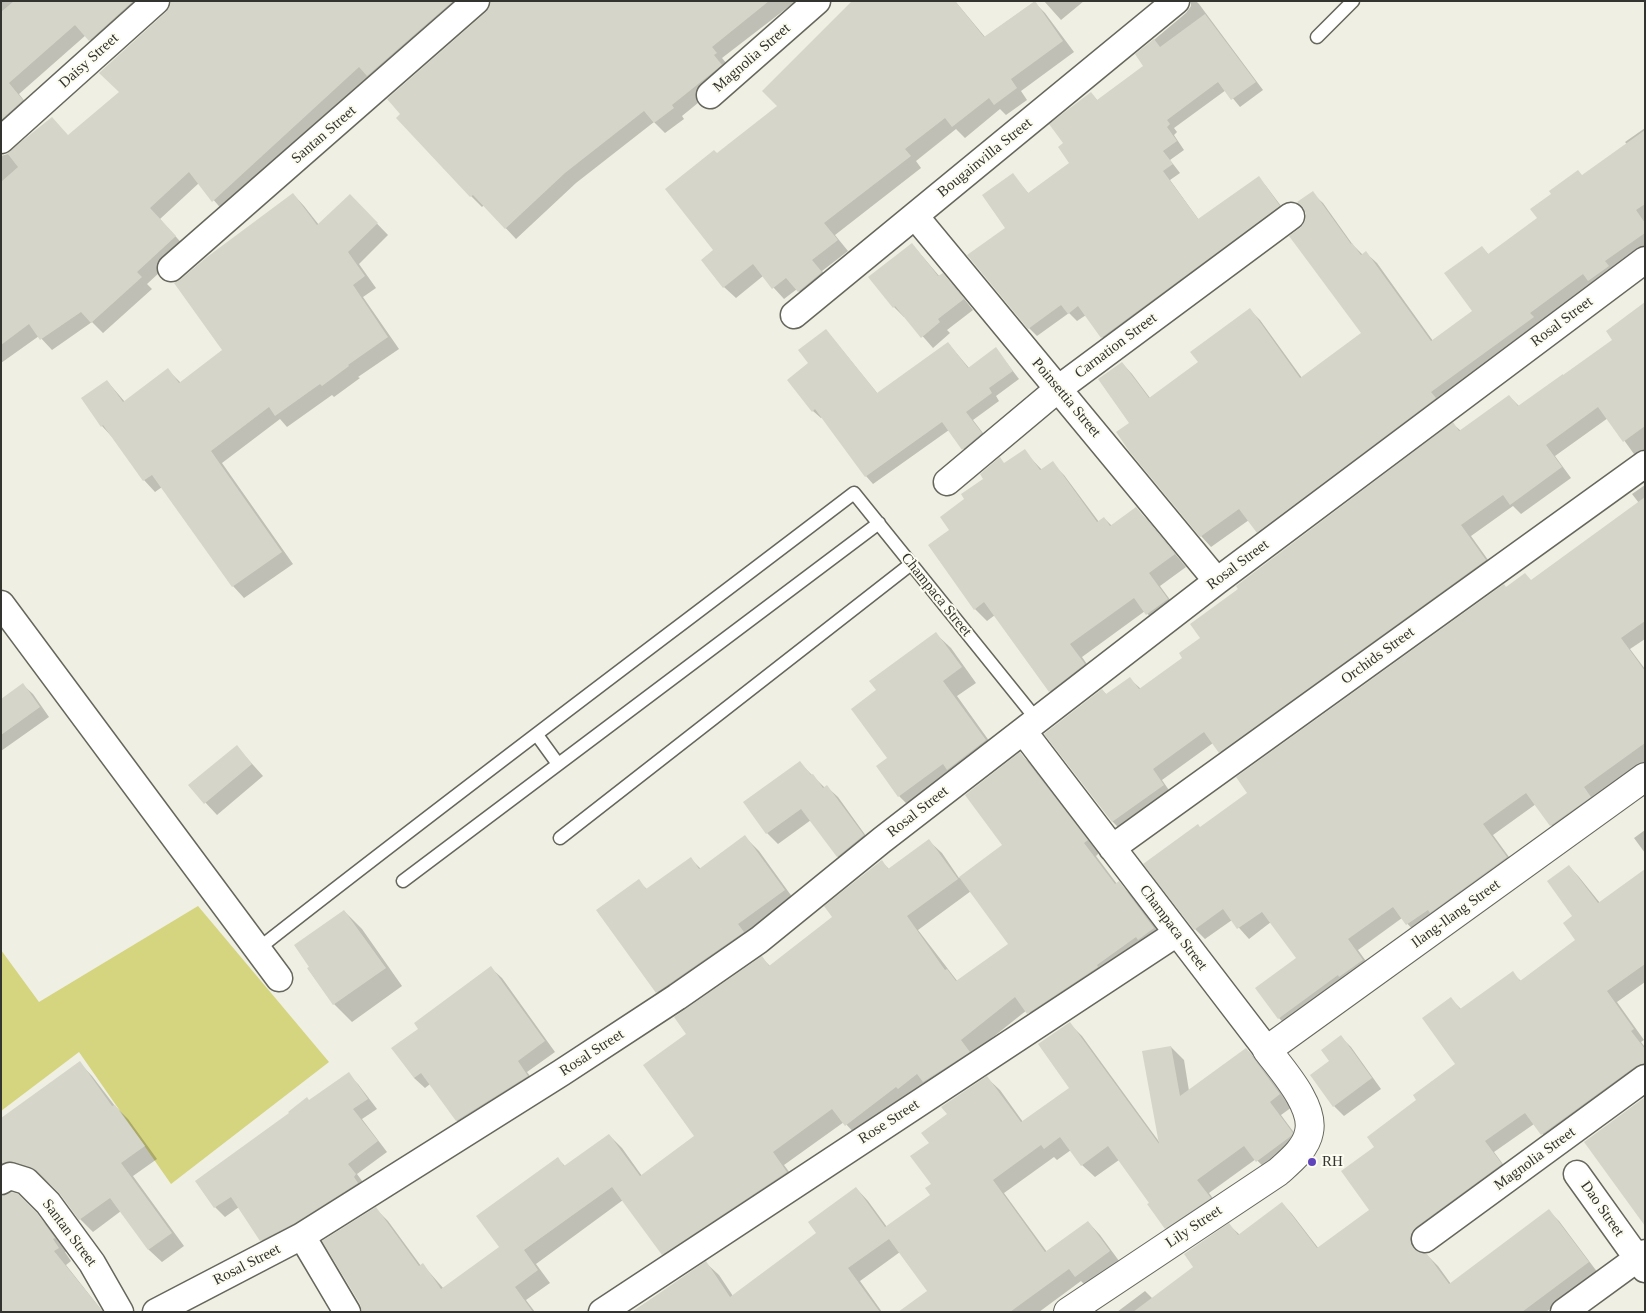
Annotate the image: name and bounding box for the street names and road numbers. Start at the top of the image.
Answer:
street label: Magnolia Street [710,20,794,96]
street label: Daisy Street [56,30,122,92]
street label: Santan Street [288,102,360,168]
street label: Bougainvilla Street [934,114,1036,202]
street label: Rosal Street [1527,293,1597,351]
street label: Carnation Street [1071,309,1161,383]
street label: Poinsettia Street [1028,355,1104,441]
street label: Rosal Street [1203,536,1273,594]
street label: Champaca Street [897,550,975,640]
street label: Orchids Street [1338,623,1418,689]
street label: Rosal Street [884,782,952,842]
street label: Ilang-Ilang Street [1408,876,1504,952]
street label: Champaca Street [1135,882,1211,974]
street label: Rosal Street [557,1026,627,1080]
street label: Rose Street [855,1096,923,1148]
street label: Magnolia Street [1491,1123,1579,1195]
street label: Dao Street [1576,1178,1628,1240]
street label: Santan Street [38,1196,100,1270]
street label: Lily Street [1163,1202,1225,1252]
street label: Rosal Street [210,1240,284,1290]

